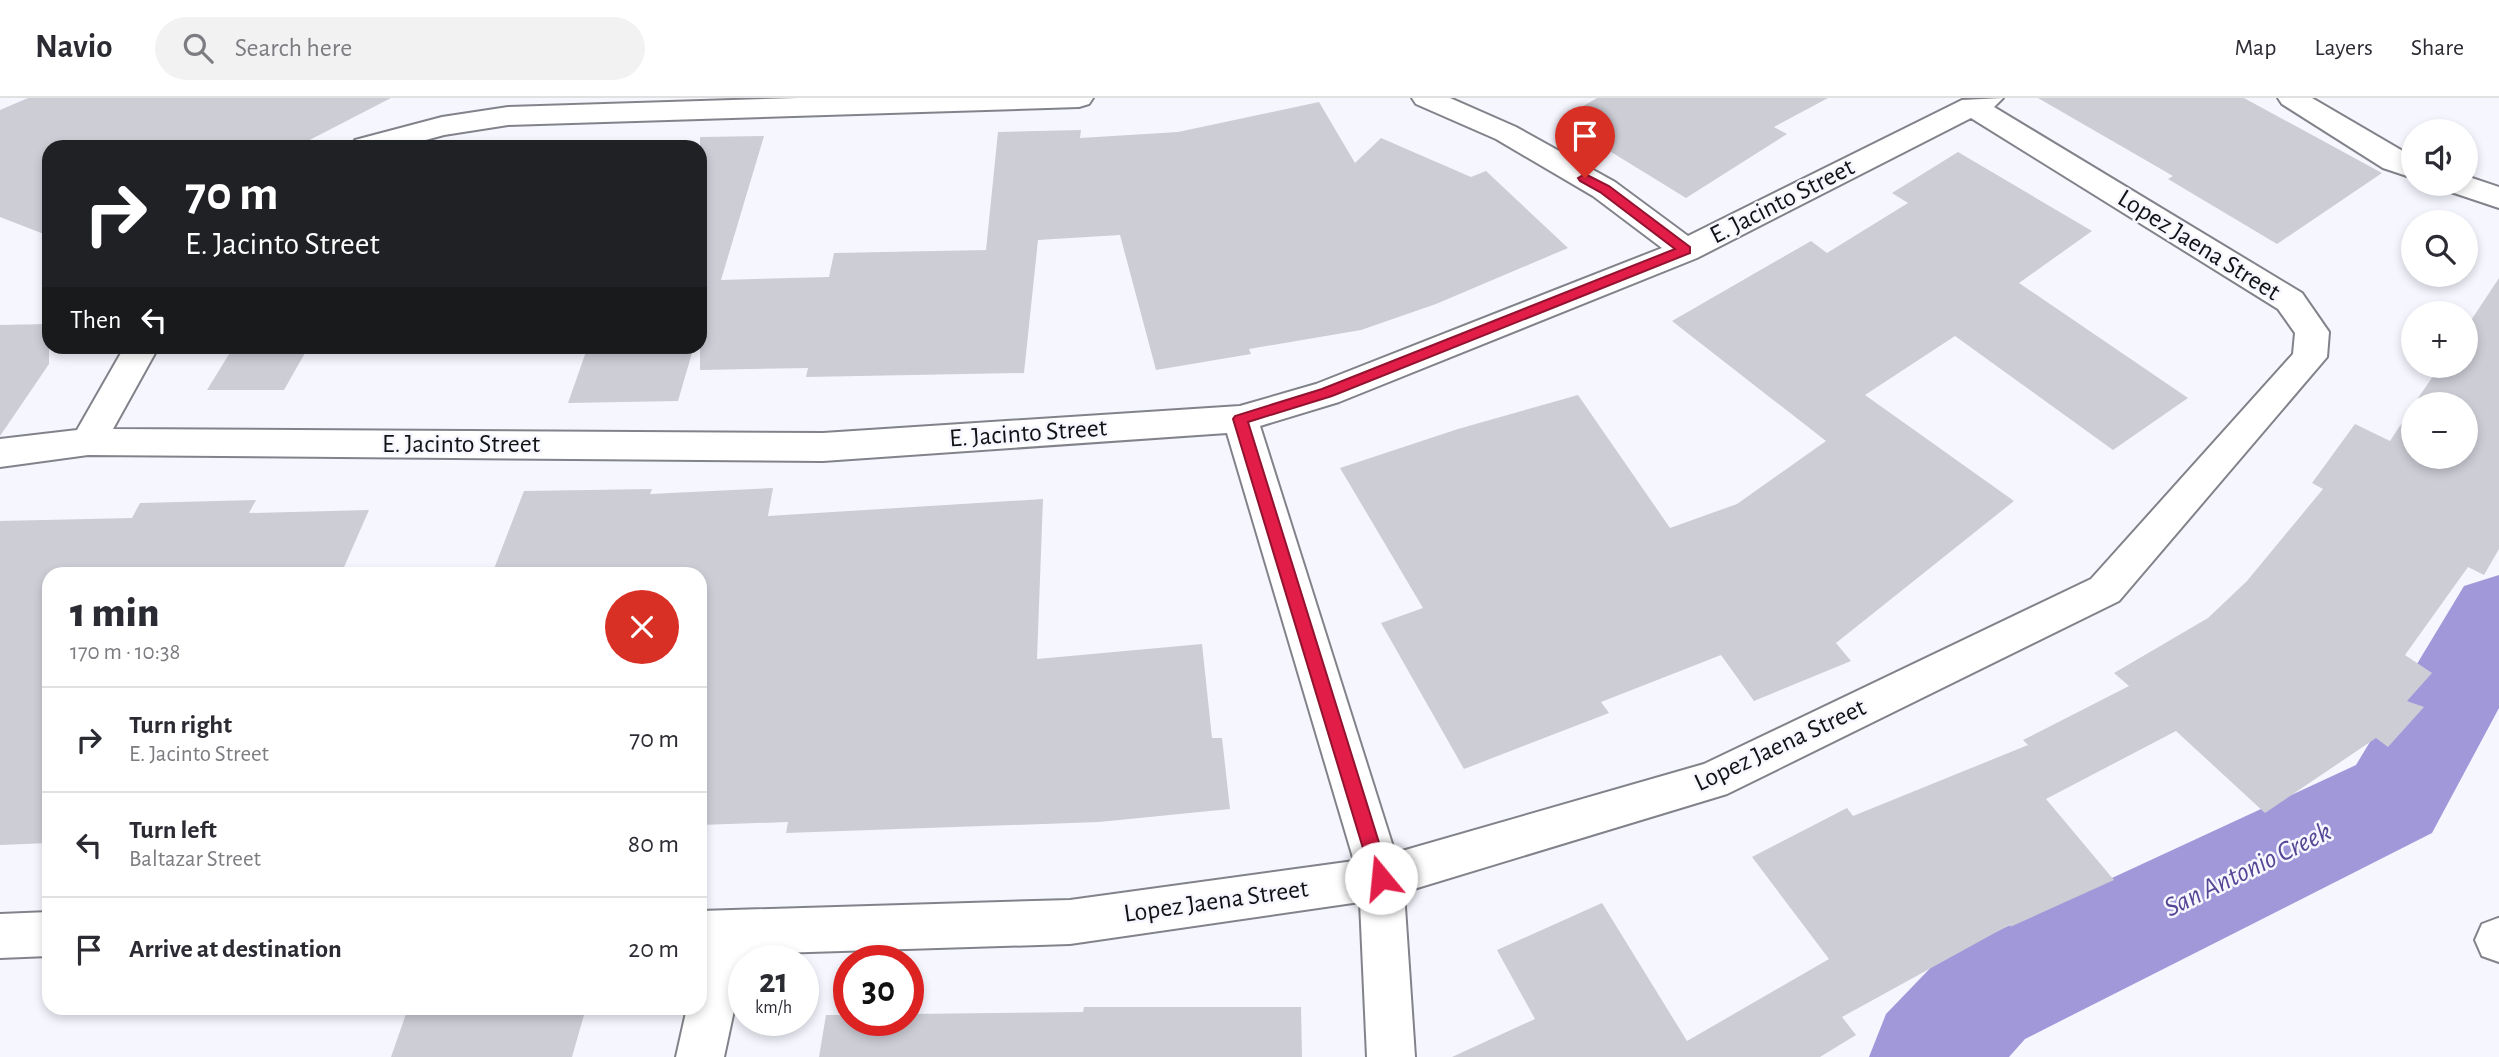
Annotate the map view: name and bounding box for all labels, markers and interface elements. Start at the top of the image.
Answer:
search box [155,17,645,80]
icon: search [179,29,217,67]
text: Navio [35,31,113,64]
text: Search here [235,35,352,61]
text: Map [2234,36,2276,60]
text: Layers [2314,36,2373,60]
text: Share [2411,36,2464,60]
pin [1555,106,1615,178]
icon: arrive [1566,117,1604,155]
map controls [2401,119,2478,469]
button: sound [2401,119,2478,196]
street label: E. Jacinto Street [1706,154,1858,248]
icon: right [70,168,161,259]
text: 70 m [185,170,279,219]
street label: Lopez Jaena Street [2113,185,2285,305]
button: search [2401,210,2478,287]
text: E. Jacinto Street [185,228,380,260]
icon: left [135,301,173,339]
button: + [2401,301,2478,378]
text: Then [70,307,121,333]
button: − [2401,392,2478,469]
street label: E. Jacinto Street [948,415,1108,451]
street label: E. Jacinto Street [382,431,540,457]
button: close [605,590,679,664]
text: 1 min [70,592,159,634]
text: 170 m · 10:38 [70,641,180,664]
street label: Lopez Jaena Street [1690,694,1870,796]
text: Turn right [129,712,232,738]
icon: right [70,721,108,759]
text: 70 m [629,726,679,752]
text: E. Jacinto Street [129,743,269,766]
text: Turn left [129,817,217,843]
water label: San Antonio Creek [2160,818,2336,922]
icon: left [70,826,108,864]
text: 80 m [628,831,679,857]
position arrow [1344,841,1418,915]
text: Baltazar Street [129,848,261,871]
street label: Lopez Jaena Street [1122,875,1310,927]
icon: arrive [70,931,108,969]
text: Arrive at destination [129,936,342,962]
text: 20 m [628,936,679,962]
speed limit sign: 30 [833,945,924,1036]
text: 21 [759,964,788,999]
text: km/h [755,999,792,1017]

